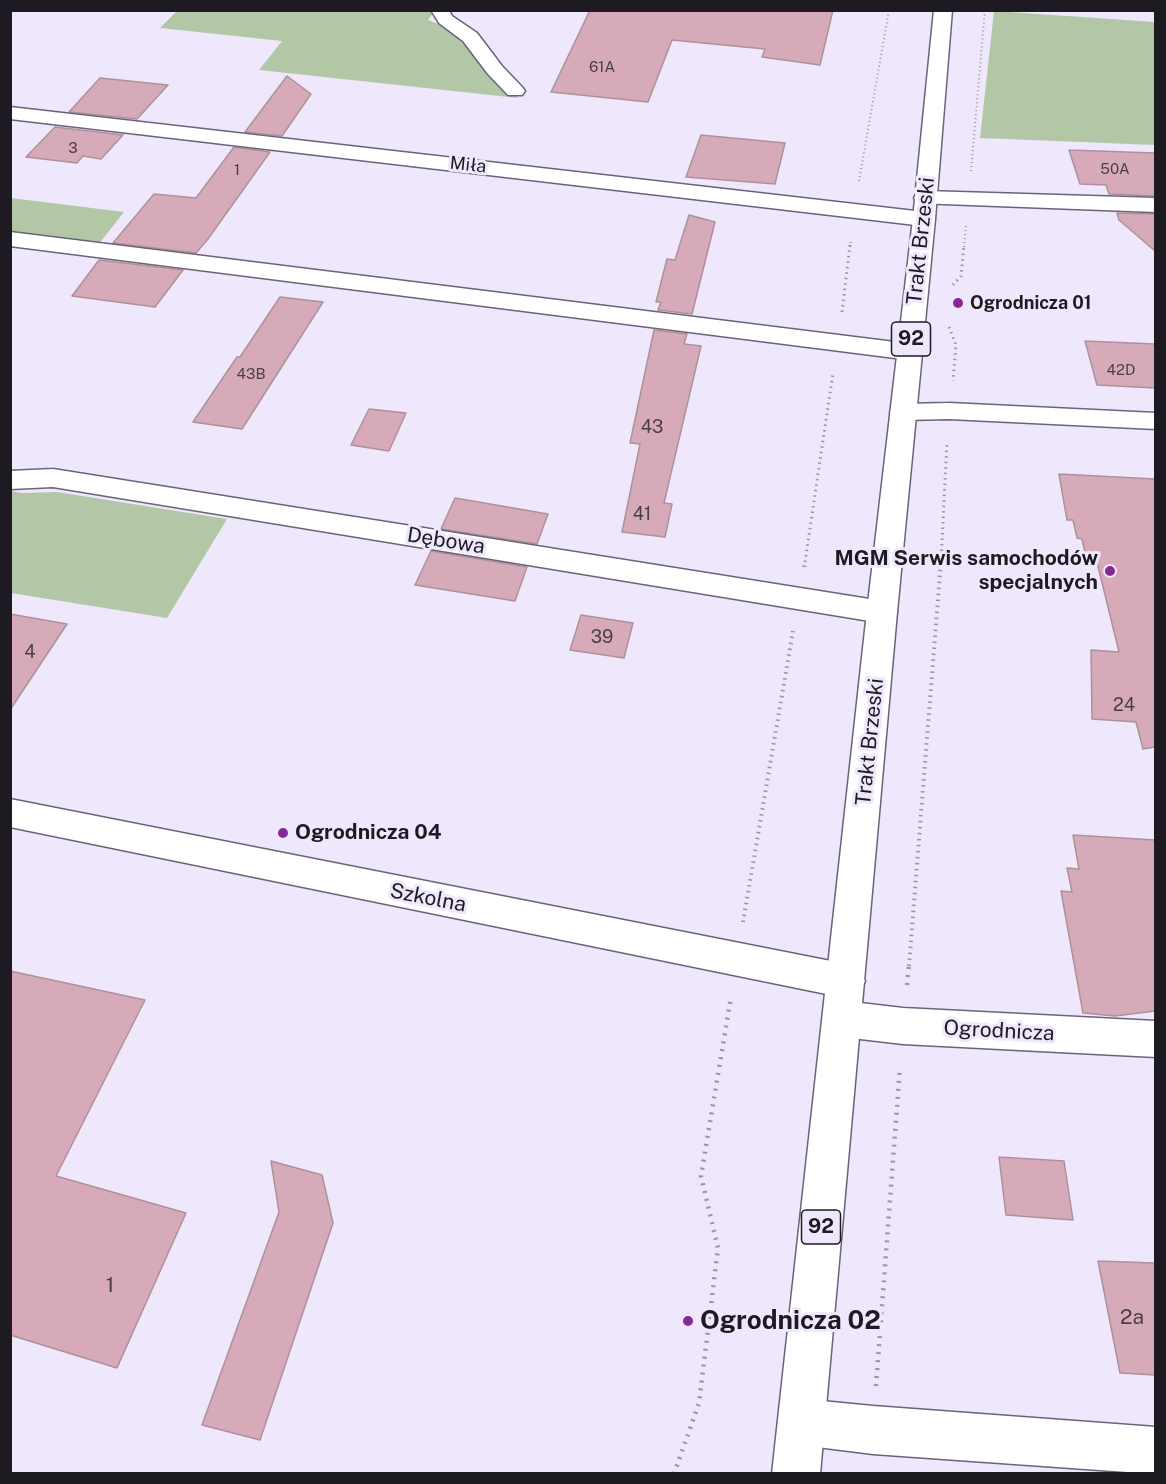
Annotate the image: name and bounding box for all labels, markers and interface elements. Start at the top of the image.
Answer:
house number: 61A [589,58,615,76]
house number: 3 [68,139,78,157]
street label: Miła [449,152,487,178]
house number: 50A [1100,160,1130,178]
house number: 1 [234,161,240,179]
street label: Trakt Brzeski [902,176,940,306]
place label: Ogrodnicza 01 [970,292,1091,314]
marker: Ogrodnicza 01 [951,296,965,310]
road number: 92 [892,322,930,356]
house number: 42D [1107,361,1135,379]
house number: 43B [237,365,265,383]
house number: 43 [641,416,663,438]
house number: 41 [633,503,651,525]
street label: Dębowa [405,522,487,560]
place label: MGM Serwis samochodów specjalnych [834,546,1098,596]
marker: MGM Serwis samochodów specjalnych [1103,564,1117,578]
house number: 39 [591,626,613,648]
house number: 4 [24,641,36,663]
street label: Trakt Brzeski [851,677,889,807]
house number: 24 [1113,694,1135,716]
place label: Ogrodnicza 04 [295,820,441,846]
marker: Ogrodnicza 04 [276,826,290,840]
street label: Szkolna [388,878,468,918]
street label: Ogrodnicza [943,1016,1055,1046]
road number: 92 [802,1210,840,1244]
house number: 1 [106,1273,114,1299]
place label: Ogrodnicza 02 [700,1305,881,1337]
house number: 2a [1120,1305,1144,1331]
marker: Ogrodnicza 02 [681,1314,695,1328]

